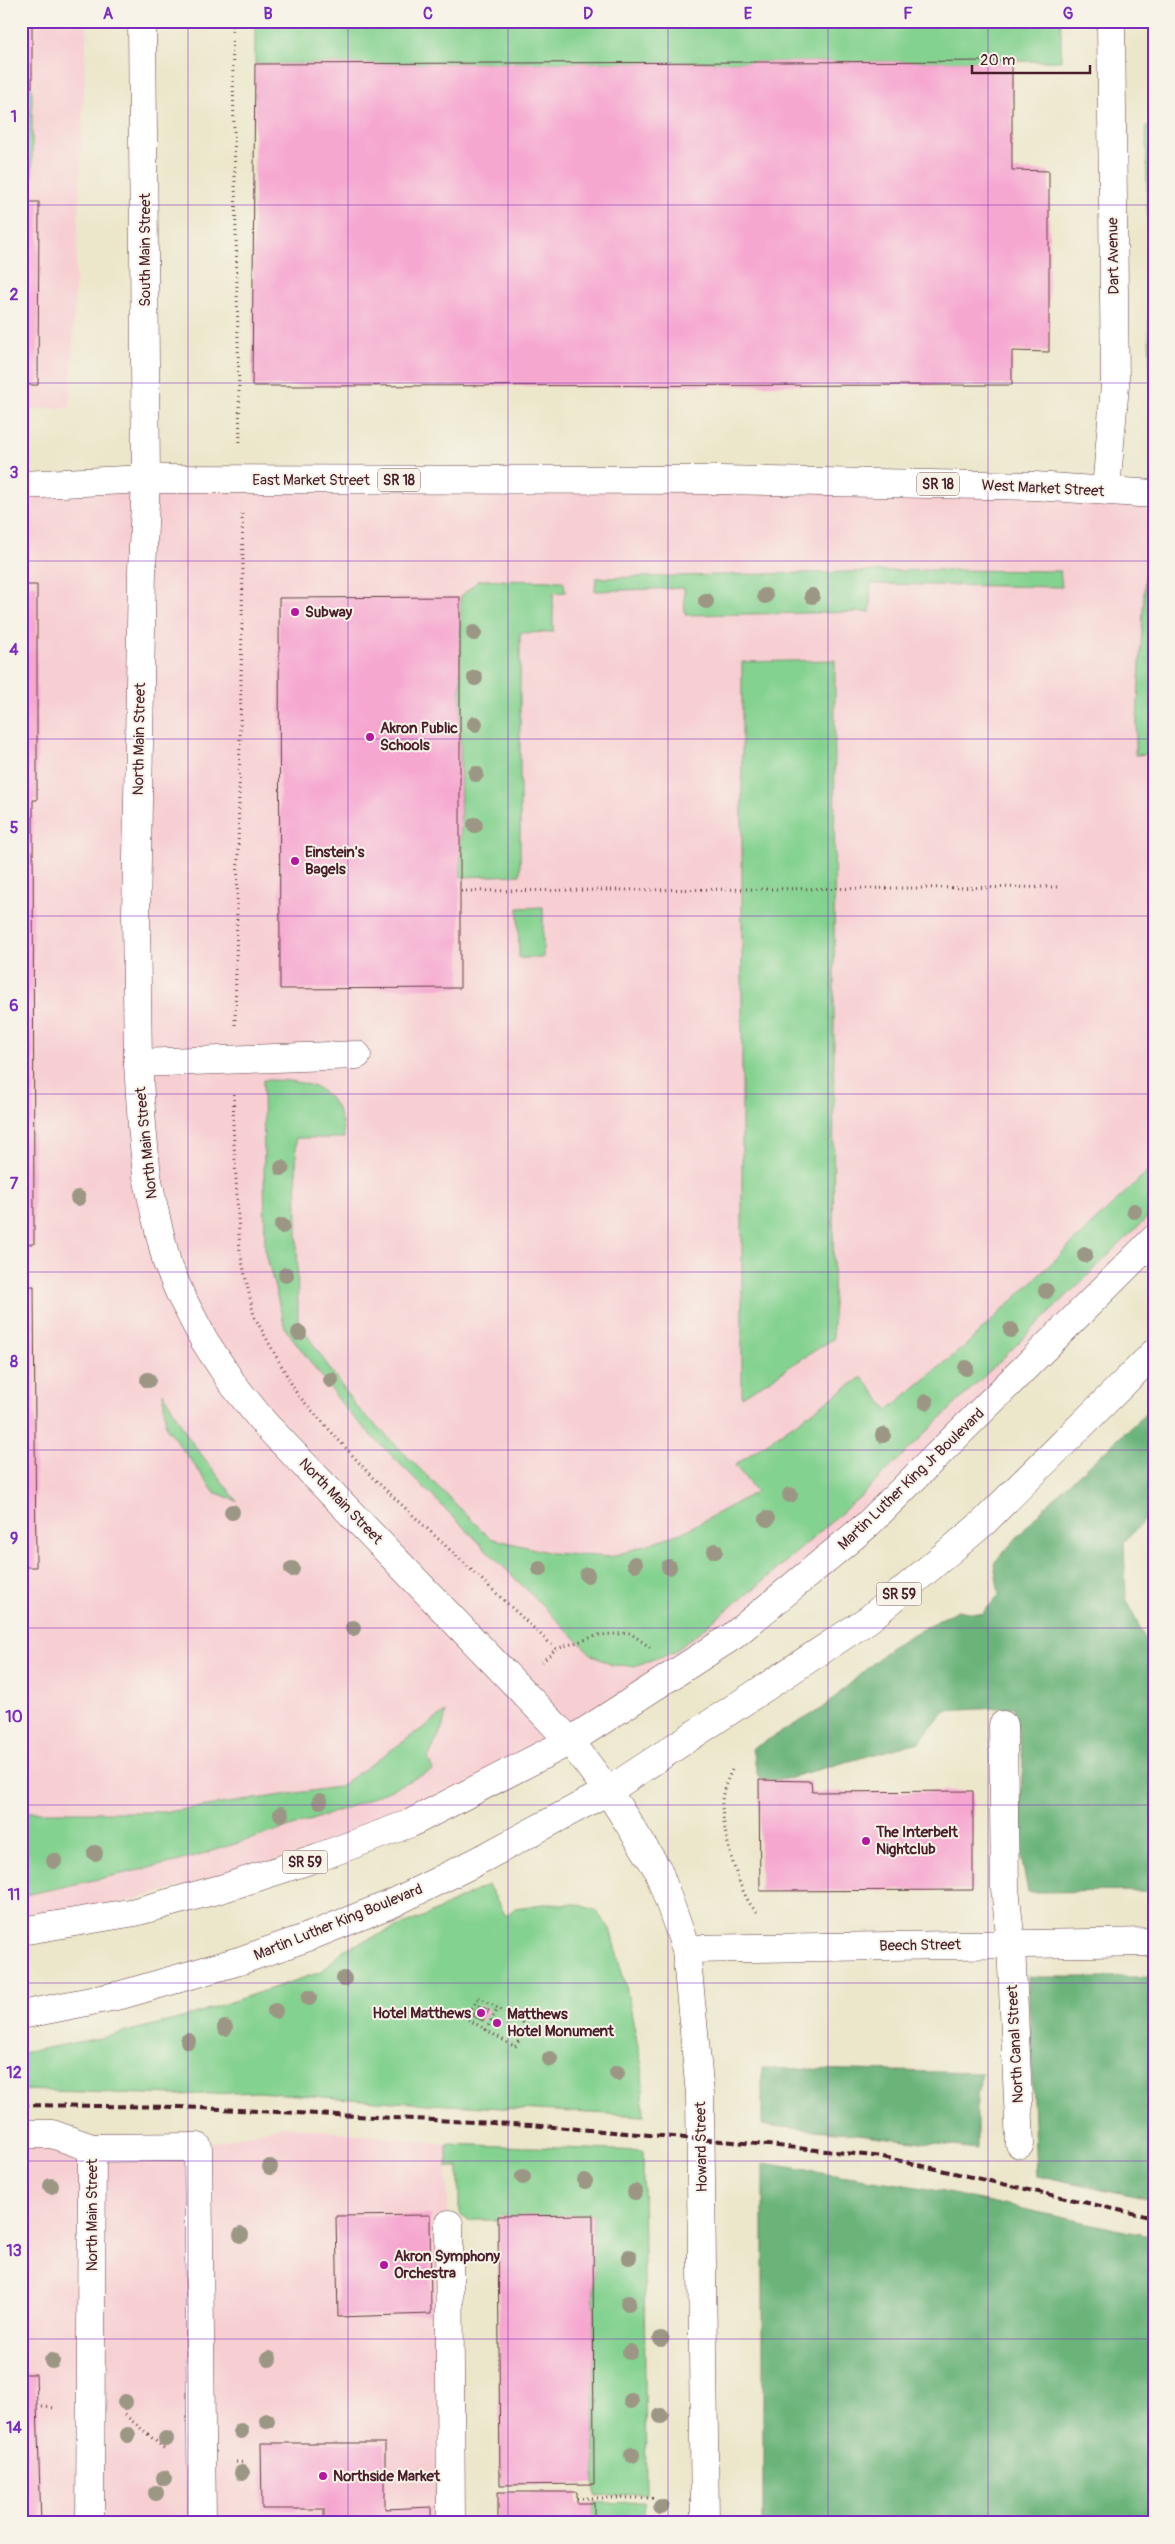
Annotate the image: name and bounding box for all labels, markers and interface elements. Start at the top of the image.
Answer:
text: A [103,4,114,24]
text: B [263,4,273,24]
text: C [423,4,433,24]
text: D [583,4,593,24]
text: E [744,4,753,24]
text: F [903,4,913,24]
text: G [1063,4,1074,24]
scale bar [972,42,1090,74]
text: 20 m [980,51,1015,70]
text: 1 [11,107,17,127]
street label: South Main Street [136,192,155,307]
street label: Dart Avenue [1103,217,1124,295]
text: 2 [10,285,19,305]
text: 3 [10,463,19,483]
road number: SR 18 [378,468,420,492]
street label: East Market Street [252,471,371,490]
road number: SR 18 [917,472,959,496]
street label: West Market Street [981,476,1106,501]
place label: Subway [305,603,353,622]
marker: Subway [289,606,301,618]
text: 4 [9,640,19,660]
street label: North Main Street [129,682,150,795]
place label: Akron Public Schools [380,719,458,755]
marker: Akron Public Schools [364,731,376,743]
text: 5 [10,818,19,838]
place label: Einstein's Bagels [305,843,365,879]
marker: Einstein's Bagels [289,855,301,867]
text: 6 [9,996,19,1016]
street label: North Main Street [131,1085,162,1200]
text: 7 [10,1174,19,1194]
text: 8 [10,1352,18,1372]
street label: Martin Luther King Jr Boulevard [834,1404,989,1554]
street label: North Main Street [295,1454,387,1549]
text: 9 [10,1529,18,1549]
road number: SR 59 [876,1582,922,1606]
text: 10 [5,1707,23,1727]
place label: The Interbelt Nightclub [875,1823,959,1859]
marker: The Interbelt Nightclub [860,1835,872,1847]
road number: SR 59 [282,1850,328,1874]
street label: Martin Luther King Boulevard [251,1880,425,1965]
text: 11 [8,1885,20,1905]
street label: Beech Street [879,1935,962,1956]
street label: North Canal Street [1003,1983,1028,2104]
place label: Hotel Matthews [373,2004,471,2023]
place label: Matthews Hotel Monument [507,2005,615,2041]
marker: Hotel Matthews [475,2007,487,2019]
marker: Matthews Hotel Monument [491,2017,503,2029]
text: 12 [6,2063,22,2083]
street label: Howard Street [691,2100,712,2193]
street label: North Main Street [83,2158,102,2271]
text: 13 [6,2241,22,2261]
place label: Akron Symphony Orchestra [394,2247,500,2283]
marker: Akron Symphony Orchestra [378,2259,390,2271]
text: 14 [6,2418,22,2438]
place label: Northside Market [333,2467,441,2486]
marker: Northside Market [317,2470,329,2482]

